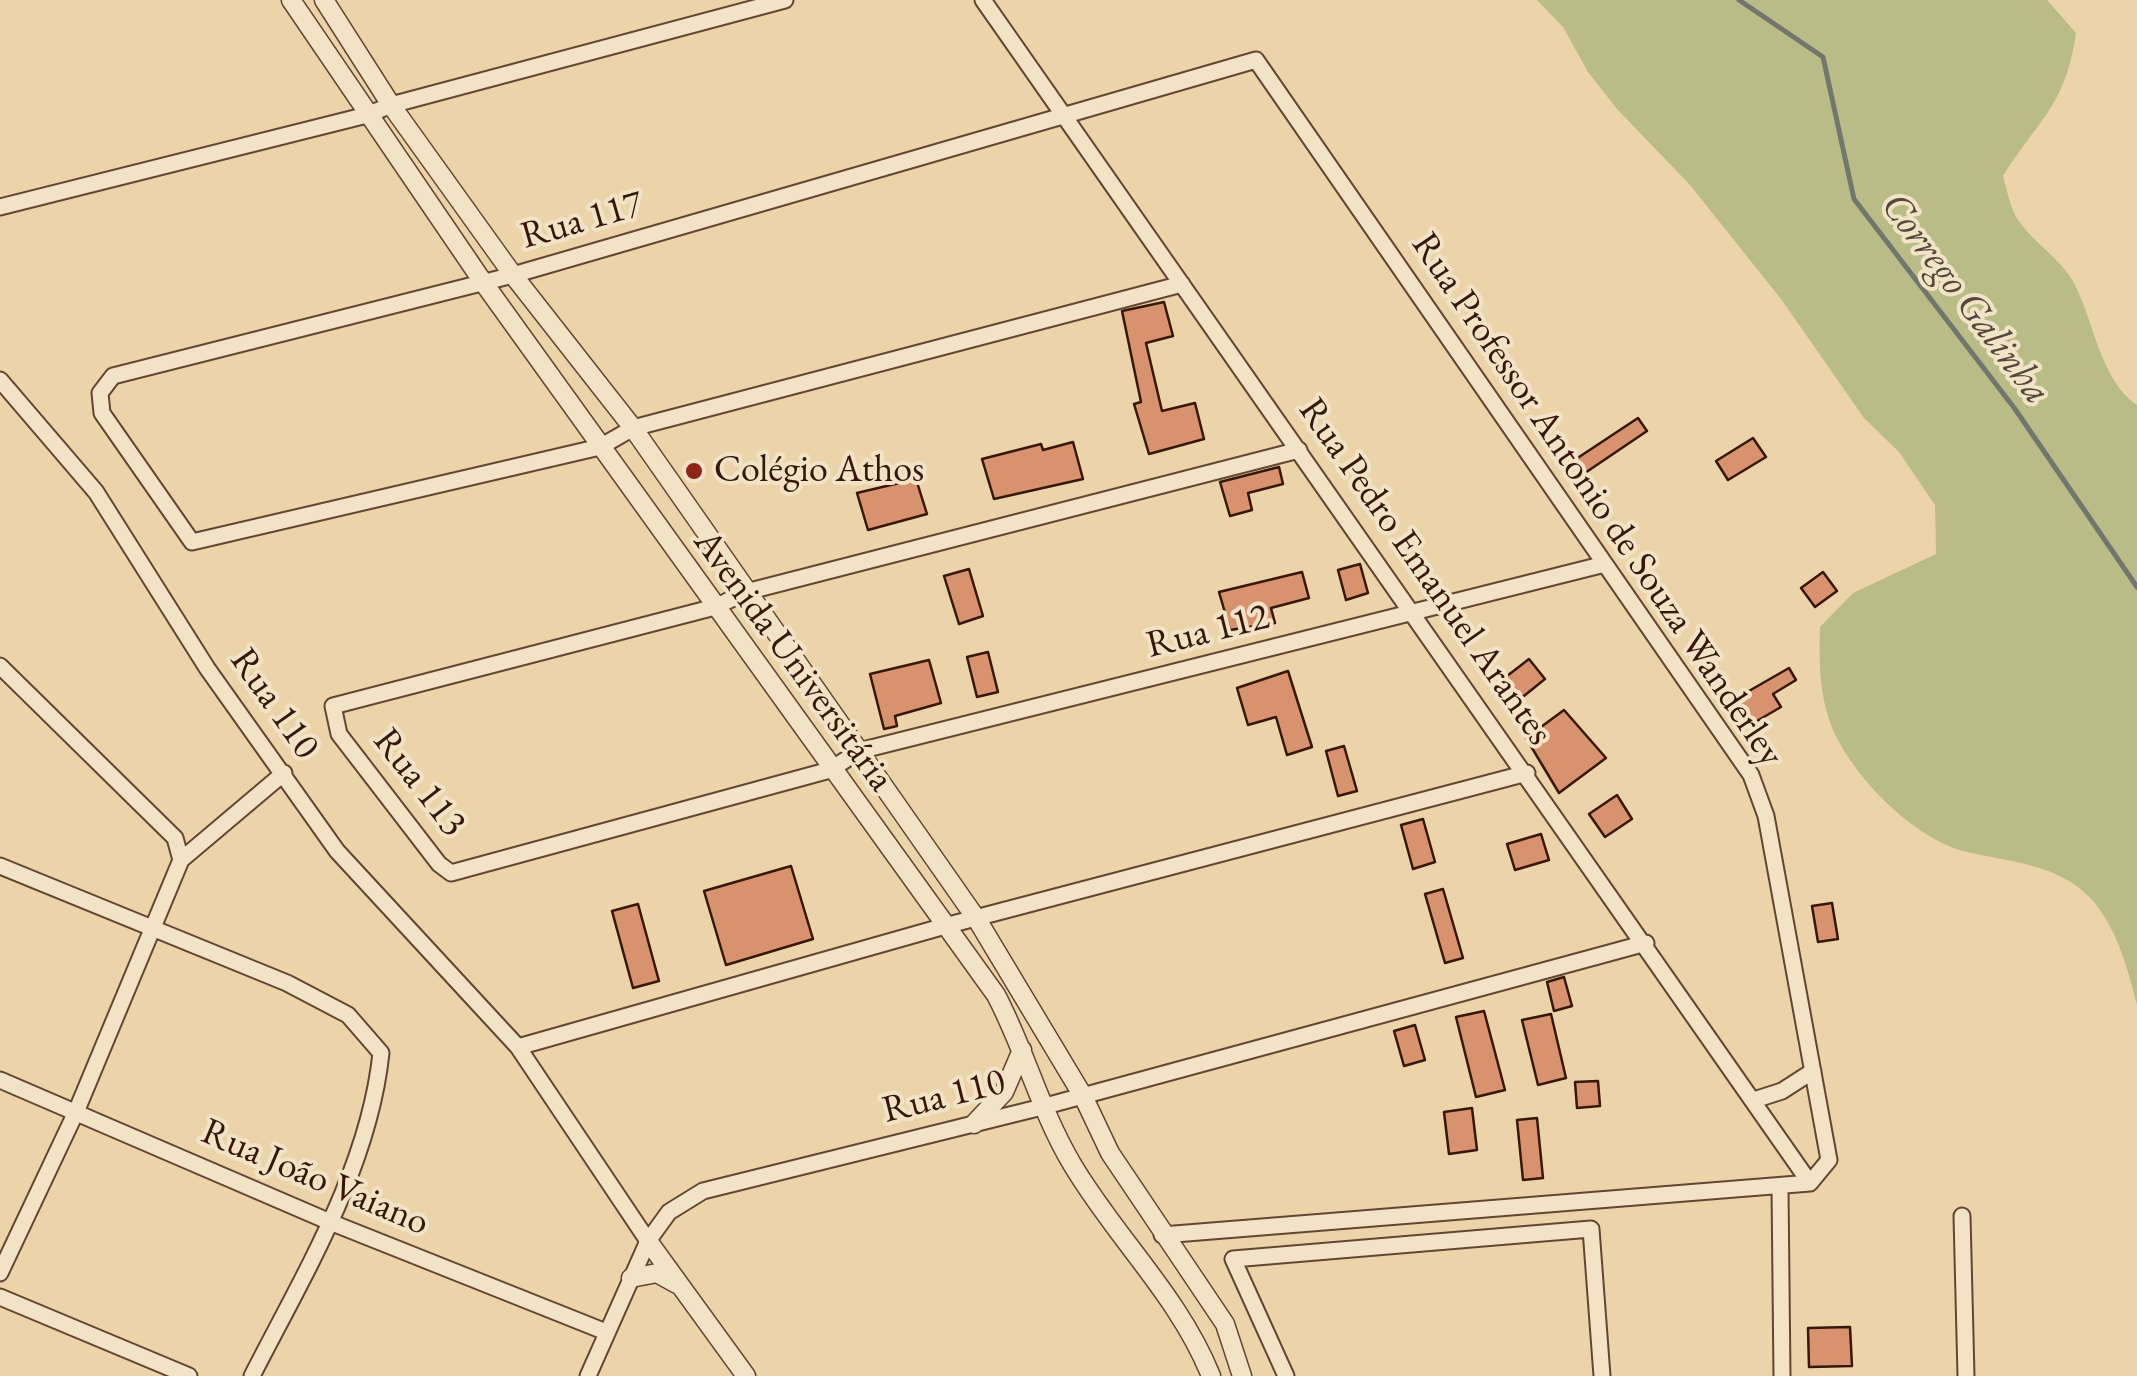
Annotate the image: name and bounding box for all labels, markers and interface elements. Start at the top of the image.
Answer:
street label: Rua 117 [516,182,648,260]
water label: Corrego Galinha [1870,184,2060,414]
street label: Rua Professor Antonio de Souza Wanderley [1401,225,1793,775]
street label: Rua Pedro Emanuel Arantes [1288,390,1562,754]
place label: Colégio Athos [714,448,924,494]
marker: Colégio Athos [683,460,705,482]
street label: Avenida Universitária [683,521,903,801]
street label: Rua 112 [1142,595,1274,669]
street label: Rua 110 [220,640,328,768]
street label: Rua 113 [363,720,475,846]
street label: Rua 110 [878,1060,1010,1134]
street label: Rua João Vaiano [194,1110,436,1246]

